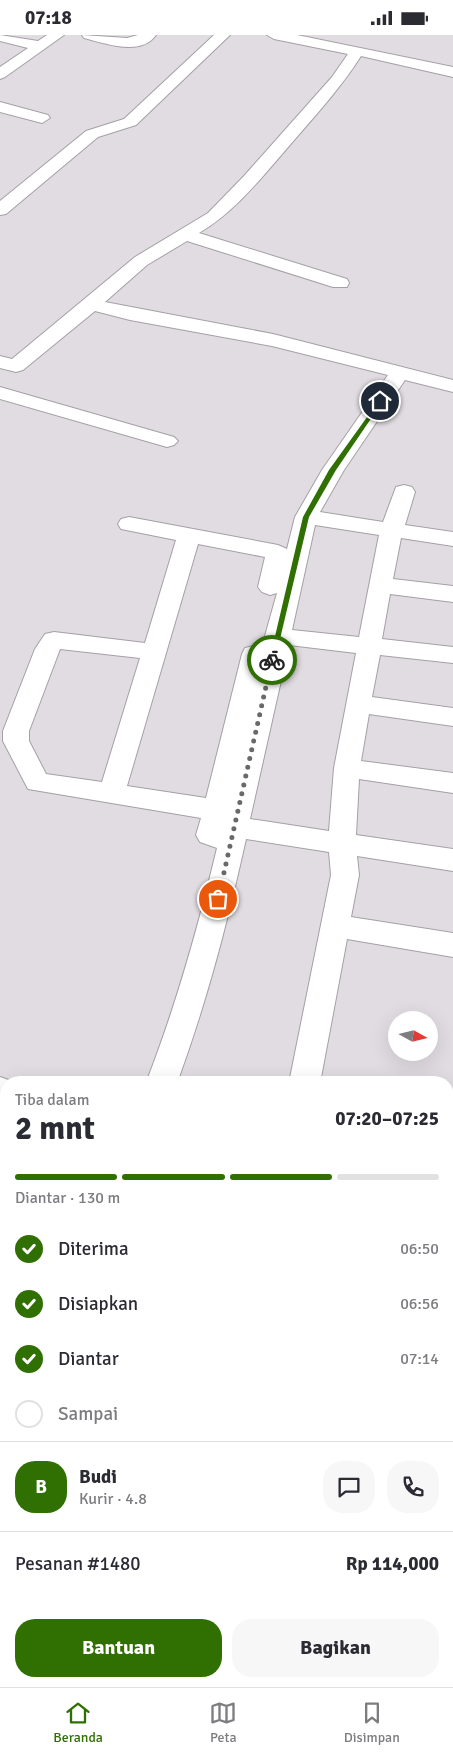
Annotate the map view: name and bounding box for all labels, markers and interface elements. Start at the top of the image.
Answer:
text: 07:18 [25,6,72,30]
pin [359,380,401,422]
icon: home [366,387,394,415]
courier [247,635,297,685]
icon: bike [258,646,286,674]
pin [197,878,239,920]
icon: bag [204,885,232,913]
north arrow [388,1011,438,1061]
map controls [388,1011,438,1061]
text: Tiba dalam [15,1090,89,1110]
text: 07:20–07:25 [335,1107,439,1131]
text: 2 mnt [15,1109,95,1148]
text: Diantar · 130 m [15,1188,120,1208]
icon: check [15,1235,43,1263]
text: Diterima [58,1237,129,1261]
text: 06:50 [400,1239,439,1259]
icon: check [15,1290,43,1318]
text: Disiapkan [58,1292,138,1316]
text: 06:56 [400,1294,439,1314]
icon: check [15,1345,43,1373]
text: Diantar [58,1347,119,1371]
text: 07:14 [400,1349,439,1369]
text: Sampai [58,1402,118,1426]
button: chat [323,1461,375,1513]
button: phone [387,1461,439,1513]
text: Budi [79,1465,117,1489]
text: B [35,1475,47,1499]
text: Kurir · 4.8 [79,1489,147,1509]
text: Pesanan #1480 [15,1552,141,1576]
text: Rp 114,000 [346,1552,439,1576]
button: Bantuan [15,1619,222,1677]
button: Bagikan [232,1619,439,1677]
tab: Beranda [53,1699,103,1746]
tab: Peta [209,1699,237,1746]
tab: Disimpan [344,1699,400,1746]

